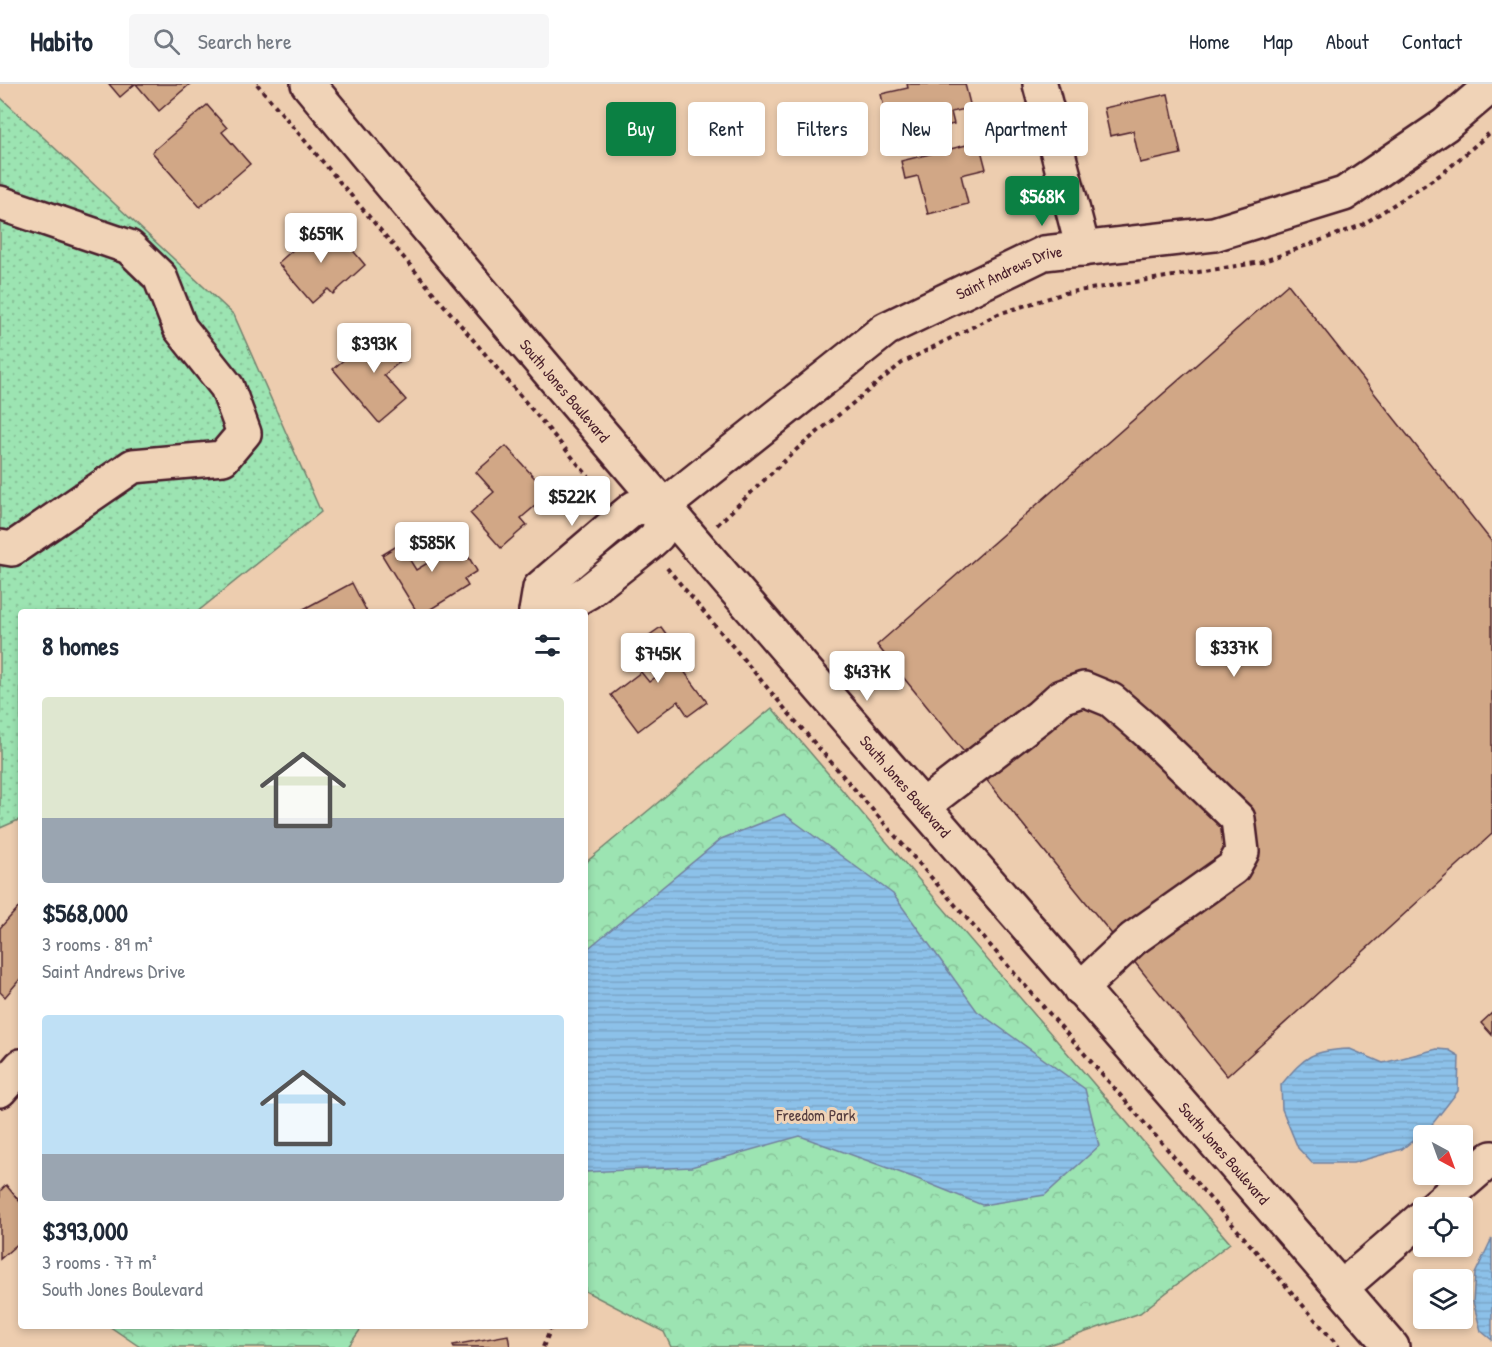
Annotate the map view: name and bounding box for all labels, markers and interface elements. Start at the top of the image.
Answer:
search box [129,14,549,68]
text: Habito [30,22,93,60]
icon: search [150,25,183,58]
text: Search here [198,26,292,56]
text: Home [1189,27,1230,56]
text: Map [1263,27,1293,56]
text: About [1326,27,1369,56]
text: Contact [1402,27,1462,56]
chip: Buy [606,102,676,156]
chip: Rent [688,102,765,156]
chip: Filters [777,102,868,156]
chip: New [880,102,952,156]
chip: Apartment [964,102,1088,156]
pin: $568K [1000,176,1084,227]
text: $568K [1019,182,1065,209]
pin: $659K [279,213,363,264]
text: $659K [299,219,343,246]
street label: Saint Andrews Drive [952,240,1064,305]
pin: $393K [332,323,416,374]
text: $393K [351,329,397,356]
street label: South Jones Boulevard [515,334,615,447]
pin: $522K [530,476,614,527]
text: $522K [548,482,596,509]
pin: $585K [390,522,474,573]
text: $585K [409,528,455,555]
pin: $337K [1192,627,1276,678]
text: 8 homes [42,628,119,663]
icon: filters [531,629,564,662]
pin: $745K [616,633,700,684]
text: $337K [1210,633,1258,660]
text: $745K [635,639,681,666]
pin: $437K [825,651,909,702]
text: $437K [844,657,890,684]
street label: South Jones Boulevard [855,730,956,842]
icon: home [249,736,357,844]
text: $568,000 [42,895,128,930]
text: 3 rooms · 89 m² [42,930,153,957]
text: Saint Andrews Drive [42,957,185,984]
icon: home [249,1054,357,1162]
street label: South Jones Boulevard [1174,1097,1275,1209]
park label: Freedom Park [776,1104,856,1126]
north arrow [1413,1125,1473,1185]
map controls [1413,1125,1473,1329]
button: locate [1413,1197,1473,1257]
text: $393,000 [42,1213,128,1248]
text: 3 rooms · 77 m² [42,1248,156,1275]
button: layers [1413,1269,1473,1329]
text: South Jones Boulevard [42,1275,203,1302]

